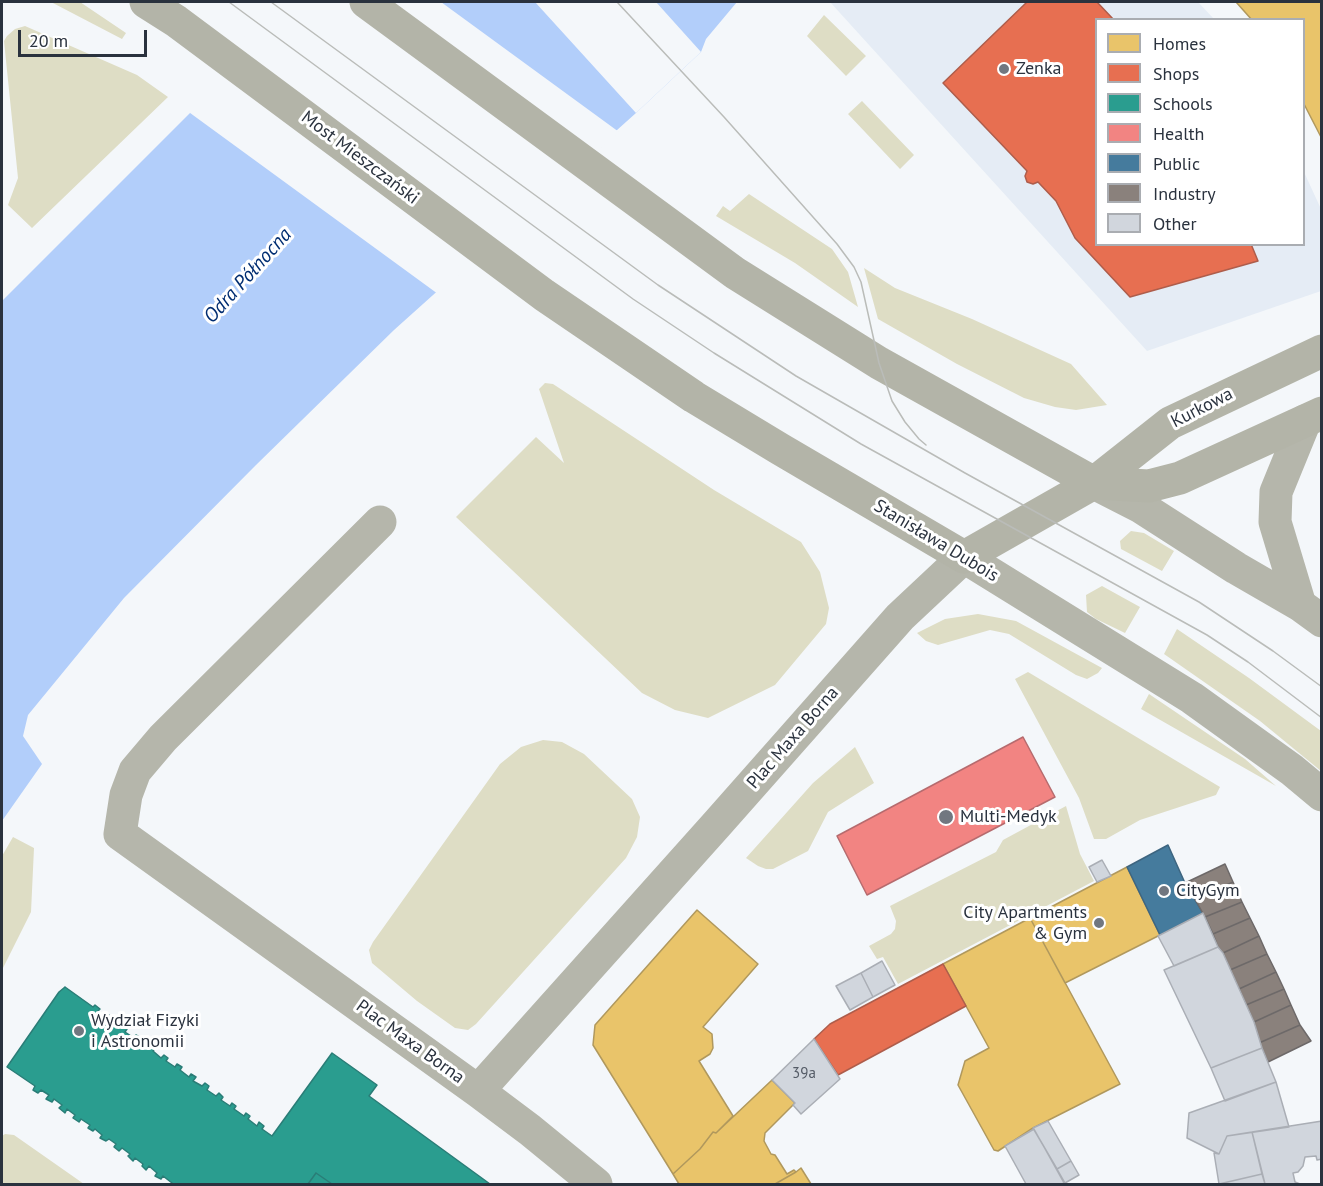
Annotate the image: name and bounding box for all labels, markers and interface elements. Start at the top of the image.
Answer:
scale bar [21,18,150,56]
legend [1095,18,1305,246]
text: 20 m [29,29,68,52]
text: Homes [1153,32,1206,55]
place label: Zenka [1016,58,1061,80]
marker: Zenka [997,62,1011,76]
text: Shops [1153,62,1199,85]
text: Schools [1153,92,1213,115]
street label: Most Mieszczański [297,107,423,209]
text: Health [1153,122,1204,145]
text: Public [1153,152,1200,175]
text: Industry [1153,182,1216,205]
text: Other [1153,212,1197,235]
water label: Odra Północna [199,223,297,329]
street label: Kurkowa [1168,383,1236,433]
street label: Stanisława Dubois [870,495,1002,587]
street label: Plac Maxa Borna [743,682,843,794]
place label: Multi-Medyk [960,806,1057,828]
marker: Multi-Medyk [937,808,955,826]
place label: CityGym [1176,880,1240,902]
marker: CityGym [1157,884,1171,898]
place label: City Apartments & Gym [963,902,1087,944]
marker: City Apartments & Gym [1092,916,1106,930]
street label: Plac Maxa Borna [352,996,468,1088]
place label: Wydział Fizyki i Astronomii [91,1010,199,1052]
marker: Wydział Fizyki i Astronomii [72,1024,86,1038]
house number: 39a [792,1065,816,1083]

